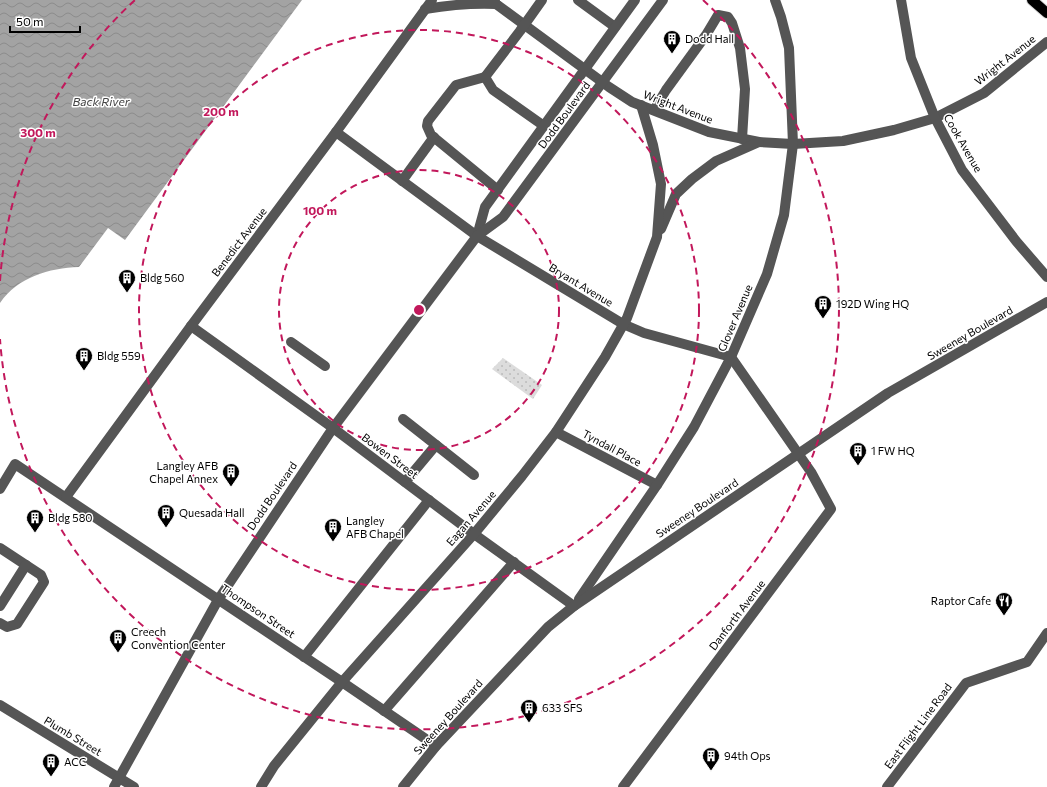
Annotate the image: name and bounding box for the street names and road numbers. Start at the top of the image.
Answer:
street label: Wright Avenue [972,32,1038,87]
street label: Dodd Boulevard [535,79,592,151]
street label: Wright Avenue [642,87,715,126]
street label: Cook Avenue [941,111,986,174]
street label: Benedict Avenue [208,205,269,279]
street label: Bryant Avenue [547,260,616,309]
street label: Glover Avenue [715,282,755,353]
street label: Sweeney Boulevard [925,303,1015,362]
street label: Tyndall Place [581,427,644,469]
street label: Bowen Street [359,430,422,481]
street label: Dodd Boulevard [244,459,299,532]
street label: Sweeney Boulevard [653,475,740,540]
street label: Eagan Avenue [443,487,498,548]
street label: Danforth Avenue [706,577,767,652]
street label: Thompson Street [219,581,298,641]
street label: Sweeney Boulevard [411,677,485,757]
street label: East Flight Line Road [881,680,954,771]
street label: Plumb Street [42,713,105,758]

